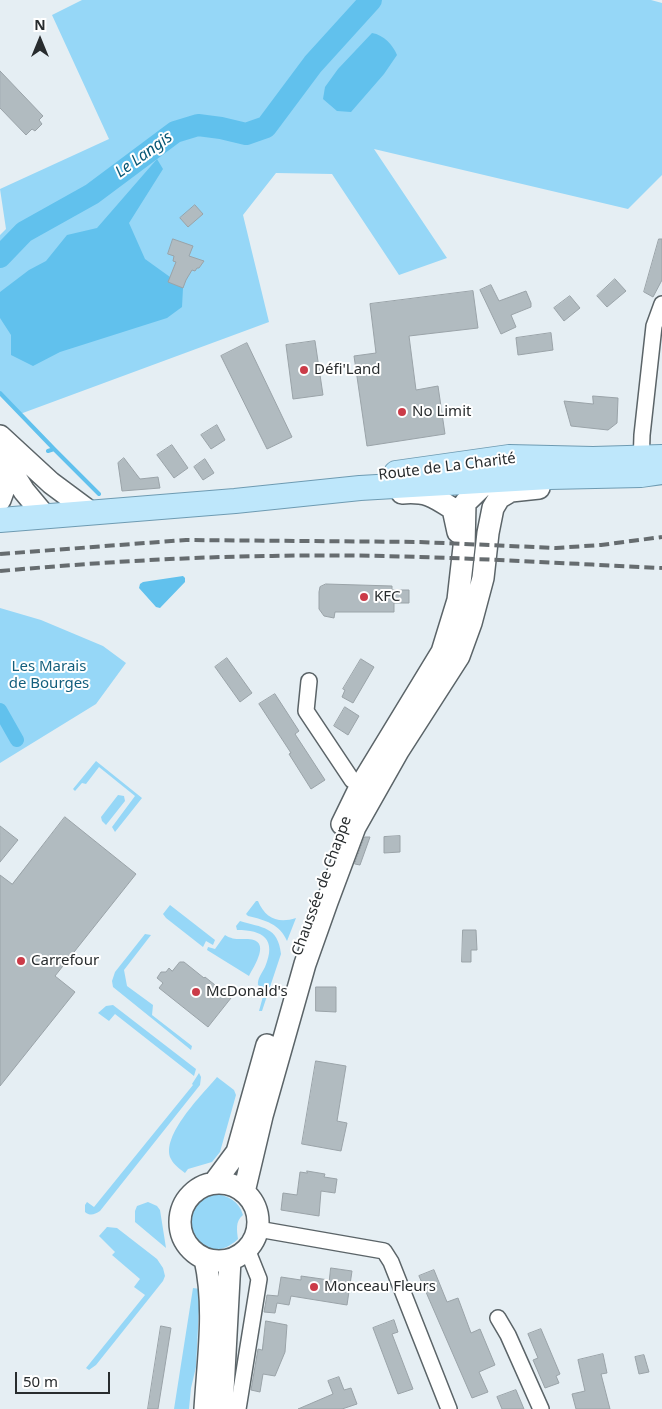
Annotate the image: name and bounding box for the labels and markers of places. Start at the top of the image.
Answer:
place label: Défi'Land [314,361,381,379]
marker: Défi'Land [298,364,310,376]
place label: No Limit [412,403,471,421]
marker: No Limit [396,406,408,418]
place label: KFC [374,588,401,606]
marker: KFC [358,591,370,603]
place label: Carrefour [31,952,99,970]
marker: Carrefour [15,955,27,967]
place label: McDonald's [206,983,288,1001]
marker: McDonald's [190,986,202,998]
place label: Monceau Fleurs [324,1278,436,1296]
marker: Monceau Fleurs [308,1281,320,1293]

